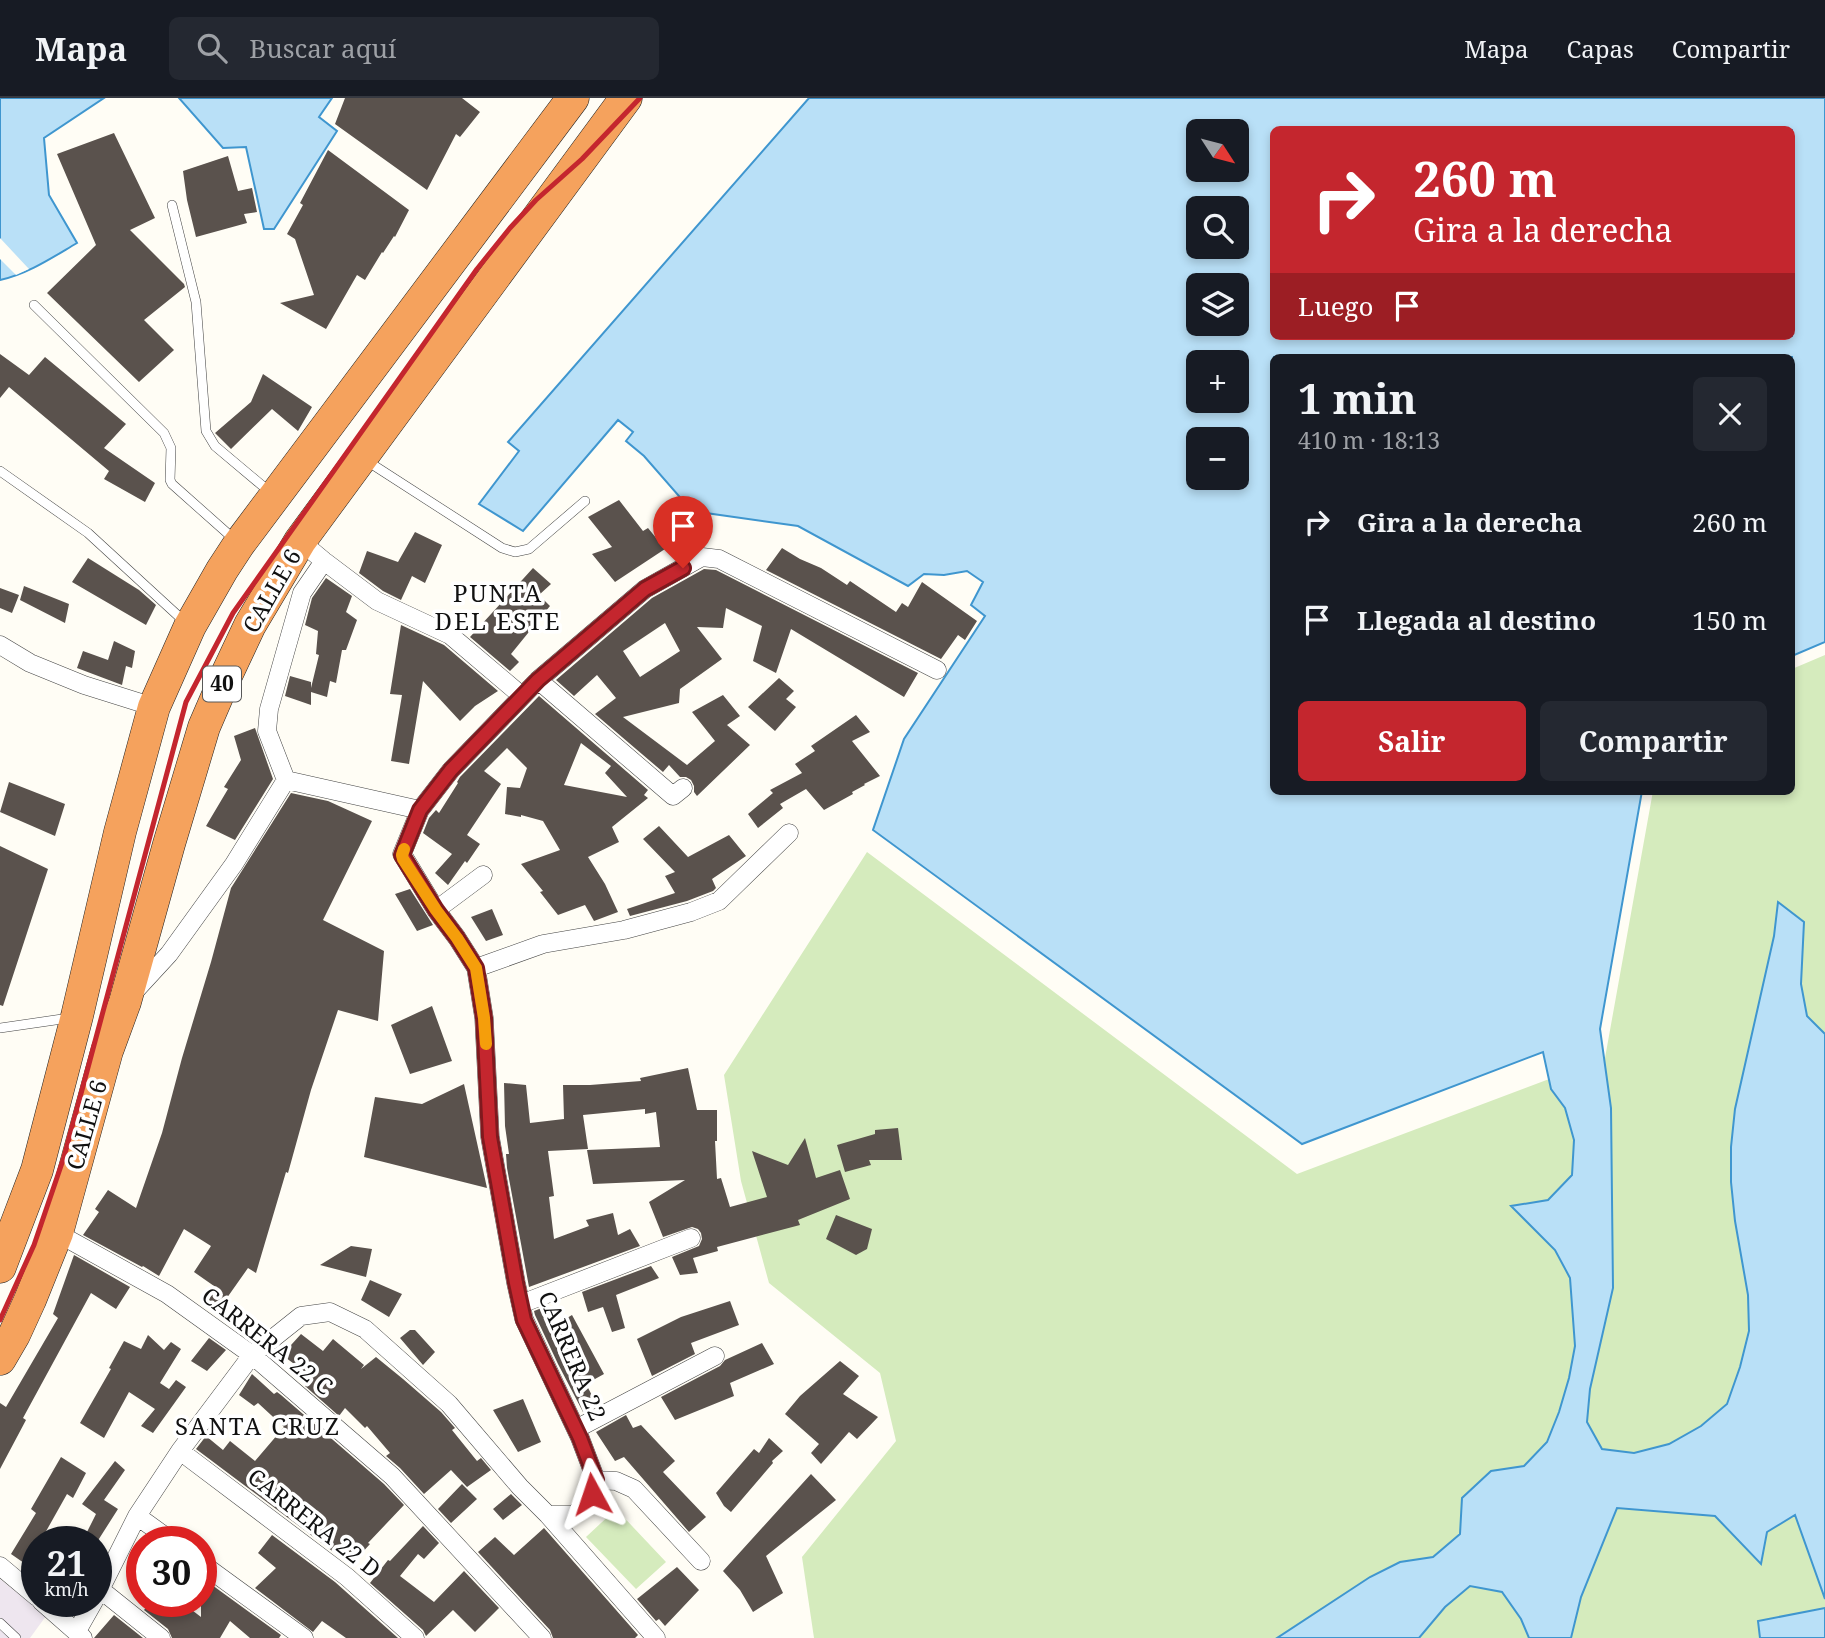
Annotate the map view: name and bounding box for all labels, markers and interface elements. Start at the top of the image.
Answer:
search box [169,17,659,80]
text: Mapa [35,26,127,71]
icon: search [193,29,231,67]
text: Buscar aquí [249,30,396,66]
text: Mapa [1464,32,1528,65]
text: Capas [1566,32,1634,65]
text: Compartir [1672,32,1790,65]
north arrow [1186,119,1250,182]
map controls [1186,119,1249,490]
text: 260 m [1413,145,1557,211]
icon: right [1298,154,1389,245]
button: search [1186,196,1249,259]
text: Gira a la derecha [1413,208,1673,251]
button: layers [1186,273,1249,336]
icon: arrive [1388,287,1426,325]
text: Luego [1298,288,1374,324]
button: + [1186,350,1249,413]
text: 1 min [1298,369,1417,426]
button: close [1693,377,1767,451]
text: 410 m · 18:13 [1298,424,1440,456]
button: − [1186,427,1249,490]
pin [653,496,713,568]
icon: right [1298,503,1336,541]
text: Gira a la derecha [1357,504,1582,540]
text: 260 m [1692,504,1767,540]
icon: arrive [664,507,702,545]
street label: CALLE 6 [234,543,308,638]
district label: PUNTA DEL ESTE [435,576,561,637]
icon: arrive [1298,601,1336,639]
text: Llegada al destino [1357,602,1596,638]
text: 150 m [1692,602,1767,638]
road number: 40 [203,666,241,702]
button: Salir [1298,701,1526,781]
button: Compartir [1540,701,1767,781]
street label: CALLE 6 [58,1076,114,1173]
street label: CARRERA 22 C [196,1279,340,1401]
street label: CARRERA 22 [531,1286,615,1425]
district label: SANTA CRUZ [175,1409,341,1442]
position arrow [555,1457,629,1531]
street label: CARRERA 22 D [242,1460,388,1584]
speed limit sign: 30 [126,1526,217,1617]
text: 21 [47,1539,86,1586]
text: km/h [44,1577,89,1601]

